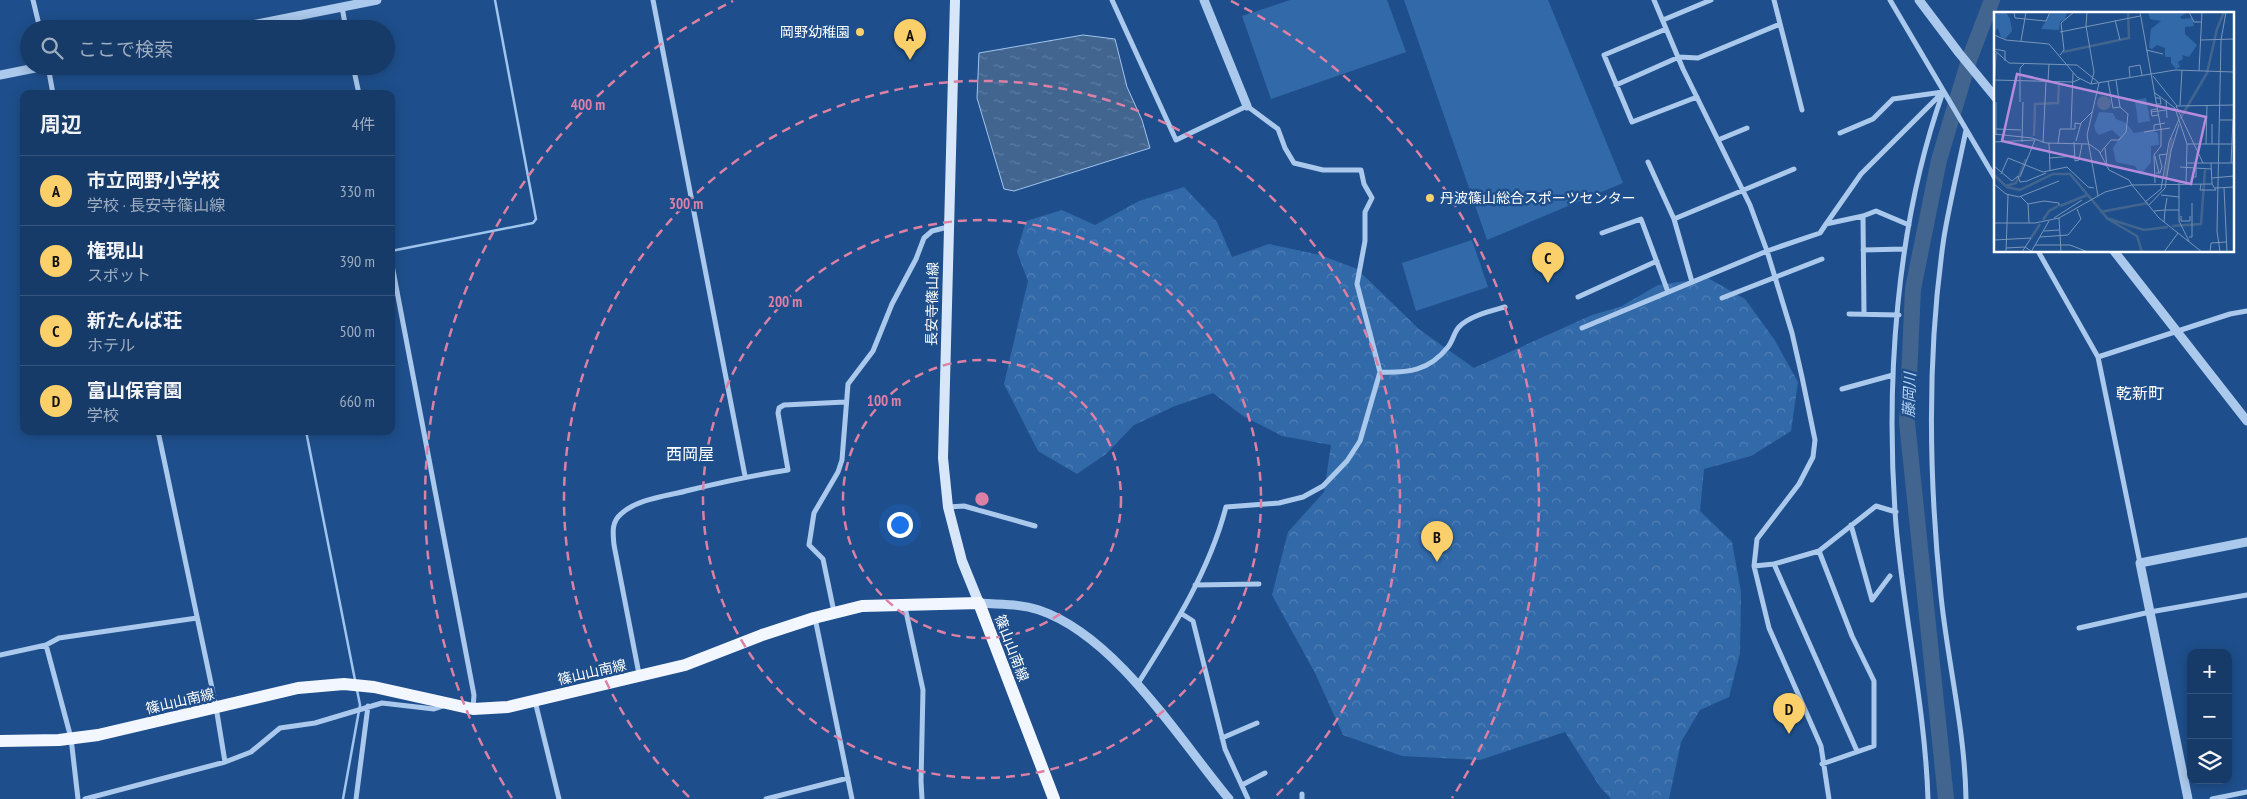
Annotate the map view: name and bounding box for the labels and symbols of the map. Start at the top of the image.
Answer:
inset map [1994,12,2234,252]
pin: A [894,19,926,60]
place label: 岡野幼稚園 [780,23,850,41]
marker: 岡野幼稚園 [854,26,866,38]
text: 400 m [571,95,605,114]
place label: 丹波篠山総合スポーツセンター [1440,189,1636,207]
marker: 丹波篠山総合スポーツセンター [1424,192,1436,204]
text: 300 m [669,194,703,213]
pin: C [1532,242,1564,283]
street label: 長安寺篠山線 [922,262,942,346]
text: 200 m [768,292,802,311]
water label: 藤岡川 [1899,370,1919,418]
district label: 乾新町 [2116,383,2164,403]
text: 100 m [867,391,901,410]
district label: 西岡屋 [666,444,714,464]
centre of rings [973,490,991,508]
your location [887,512,913,538]
pin: B [1421,521,1453,562]
street label: 篠山山南線 [991,612,1033,684]
street label: 篠山山南線 [556,655,628,689]
street label: 篠山山南線 [144,684,216,718]
pin: D [1773,693,1805,734]

